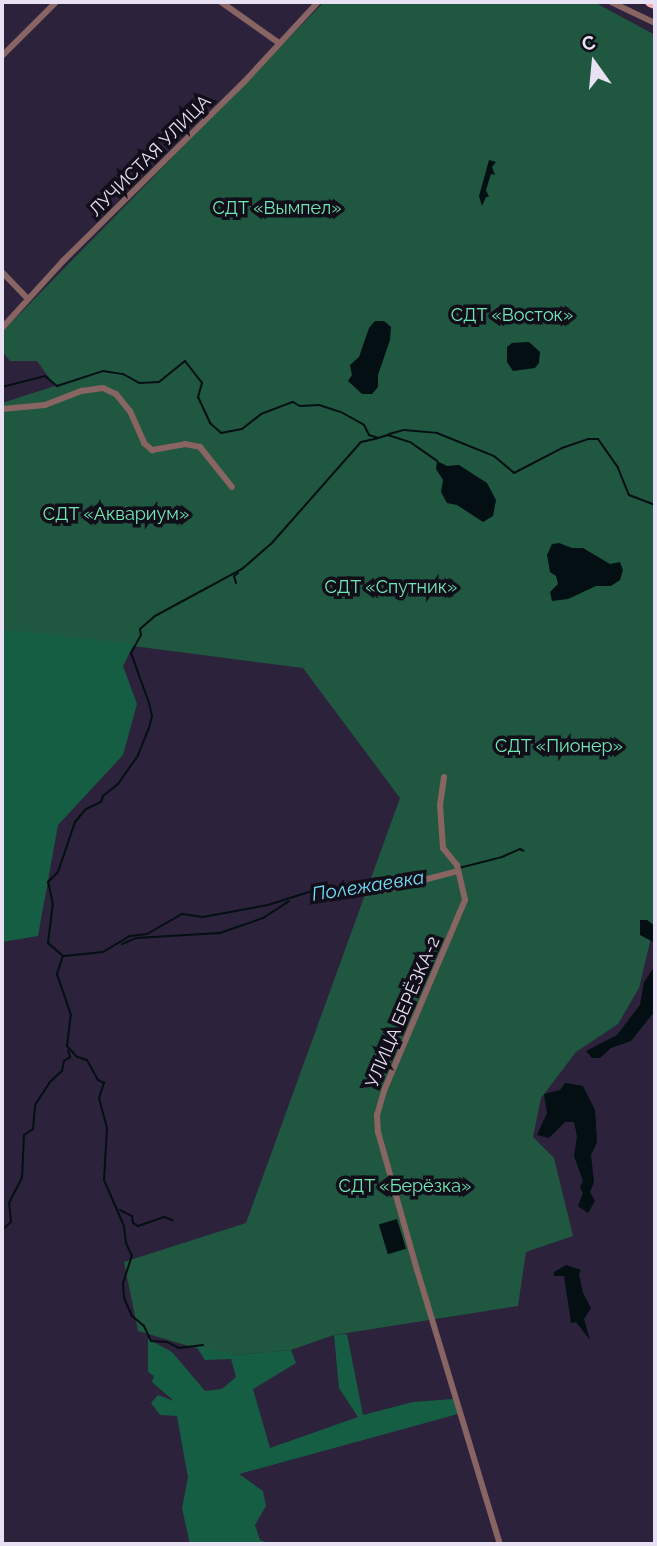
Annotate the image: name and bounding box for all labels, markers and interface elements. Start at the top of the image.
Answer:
north arrow [559,28,629,98]
text: С [579,30,598,55]
street label: ЛУЧИСТАЯ УЛИЦА [85,91,215,221]
park label: СДТ «Вымпел» [212,197,342,219]
park label: СДТ «Восток» [450,304,574,326]
park label: СДТ «Аквариум» [42,503,190,525]
park label: СДТ «Спутник» [324,576,458,598]
park label: СДТ «Пионер» [495,735,623,757]
water label: Полежаевка [310,866,426,906]
street label: УЛИЦА БЕРЁЗКА-2 [361,933,445,1091]
park label: СДТ «Берёзка» [338,1175,472,1197]

